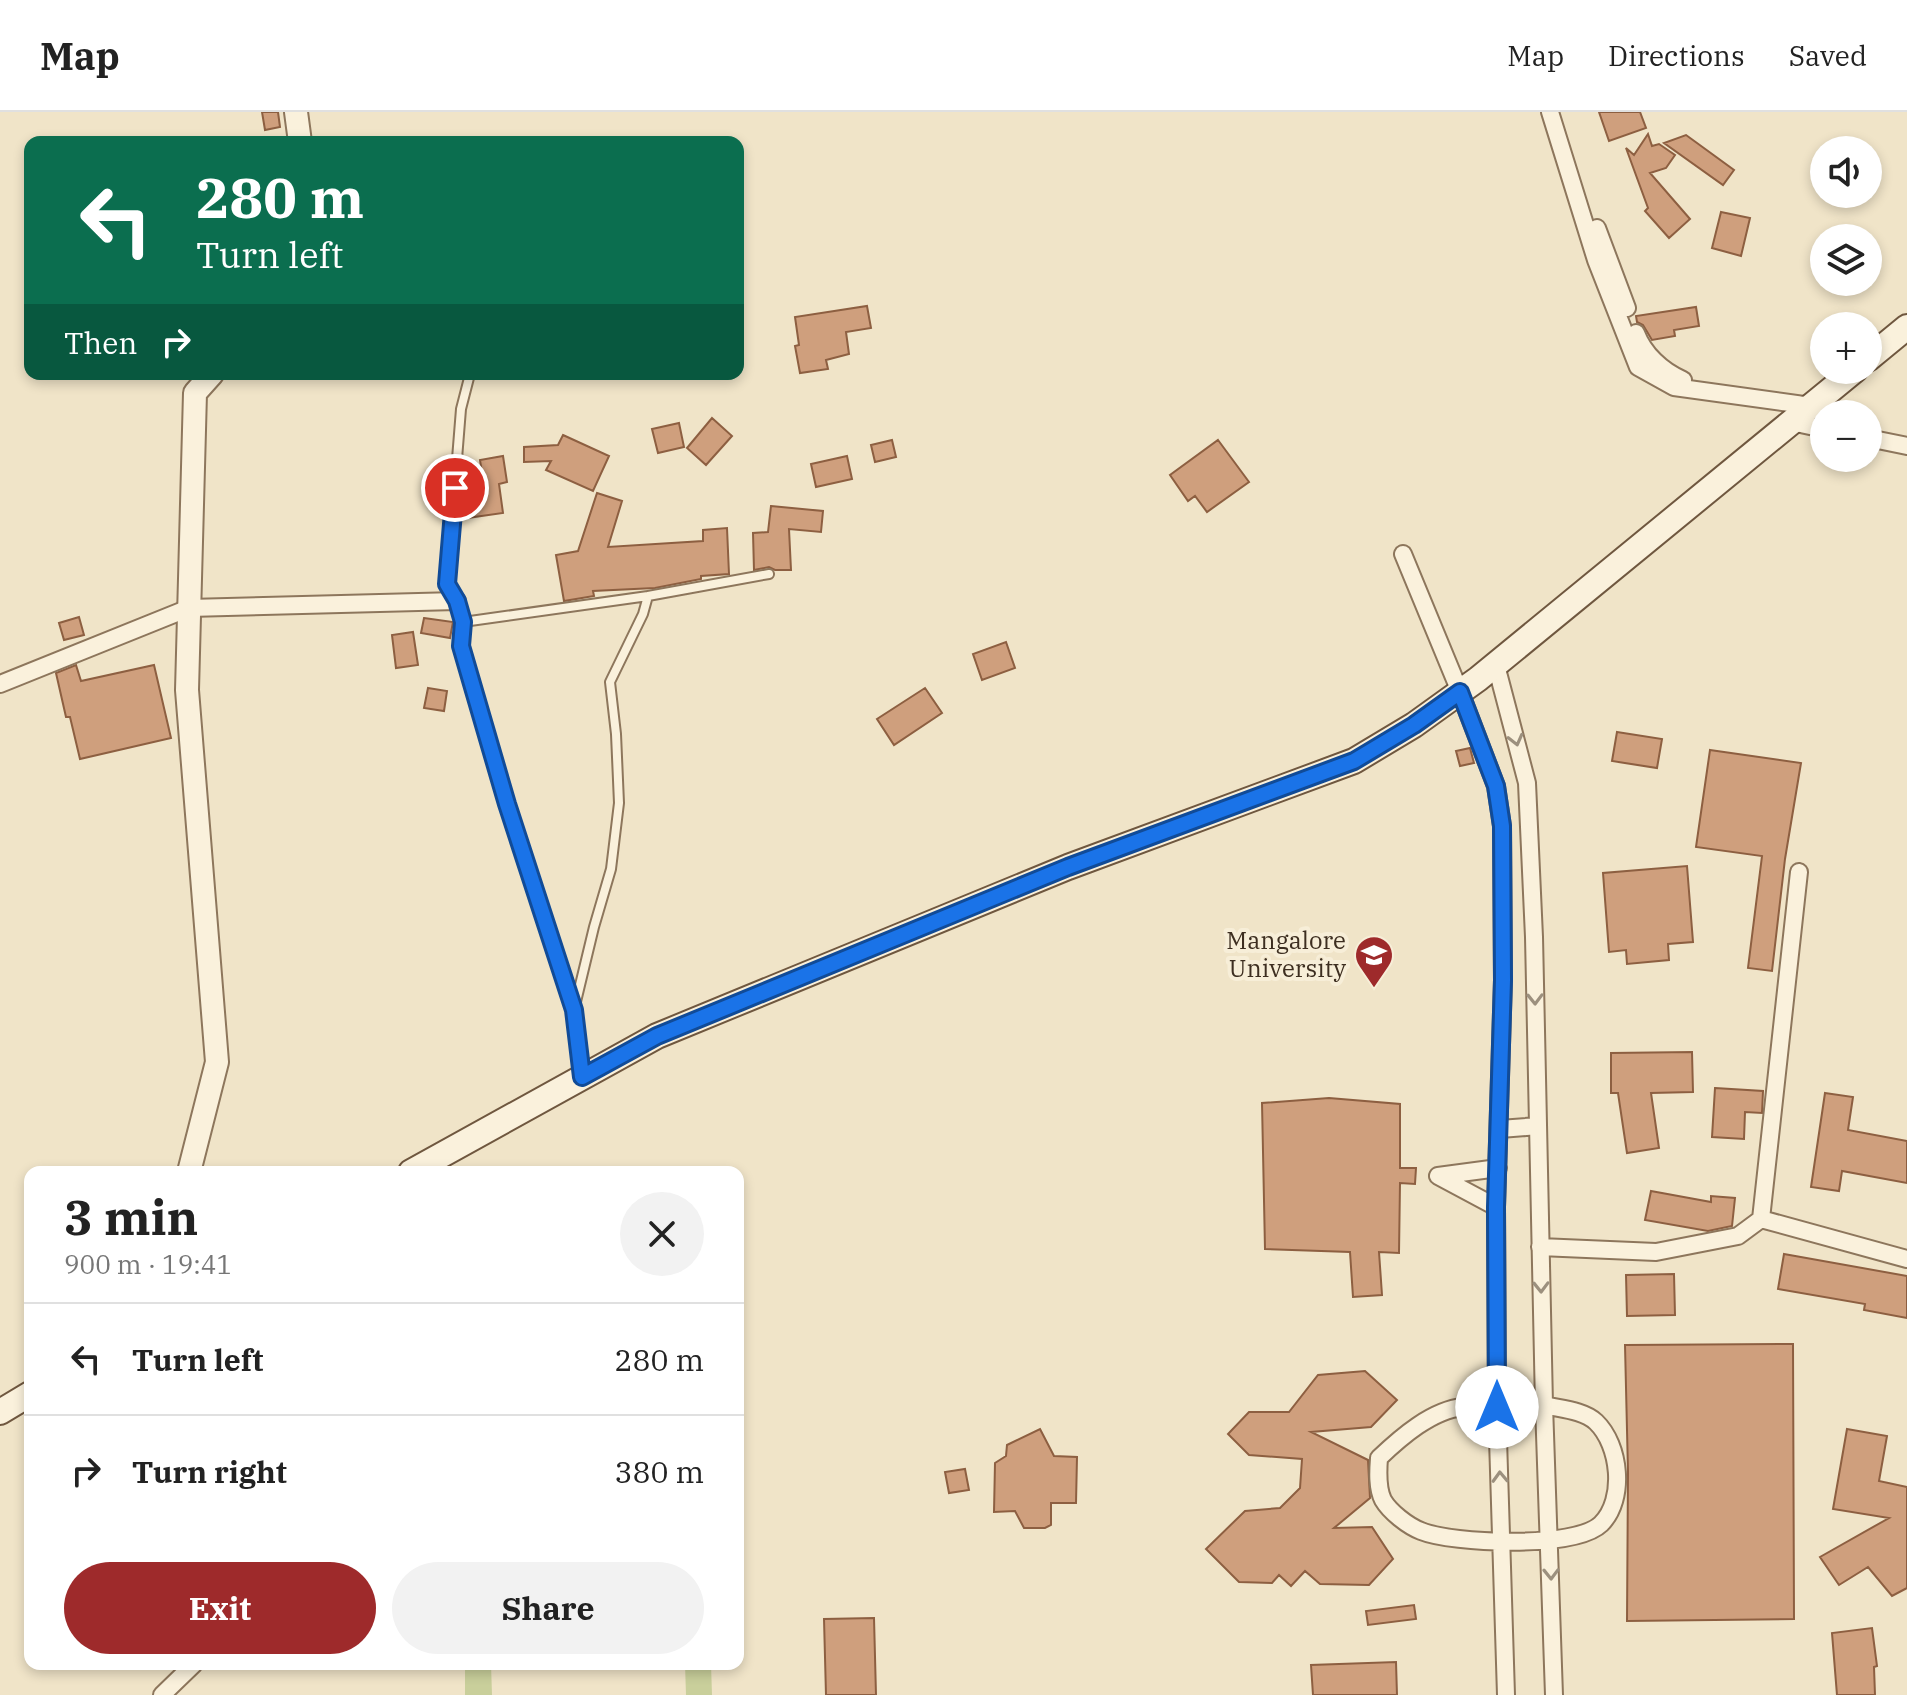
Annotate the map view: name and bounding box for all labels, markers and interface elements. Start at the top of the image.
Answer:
text: Map [40,31,120,80]
text: Map [1507,37,1564,74]
text: Directions [1608,37,1745,74]
text: Saved [1789,37,1867,74]
map controls [1810,136,1882,472]
button: sound [1810,136,1882,208]
text: 280 m [196,161,364,233]
icon: left [64,168,168,272]
button: layers [1810,224,1882,296]
text: Turn left [196,231,343,278]
button: + [1810,312,1882,384]
icon: right [154,320,198,364]
text: Then [64,323,138,362]
button: − [1810,400,1882,472]
pin [421,454,489,522]
icon: arrive [433,466,477,510]
one-way arrow [1506,733,1523,747]
place label: Mangalore University [1226,924,1346,984]
school or university icon: Mangalore University [1353,934,1395,989]
one-way arrow [1526,993,1544,1006]
text: 3 min [64,1186,198,1248]
button: close [620,1192,704,1276]
text: 900 m · 19:41 [64,1247,232,1281]
one-way arrow [1532,1281,1550,1294]
icon: left [64,1337,108,1381]
text: Turn left [132,1340,264,1379]
text: 280 m [614,1340,704,1379]
position arrow [1455,1365,1539,1449]
icon: right [64,1449,108,1493]
text: Turn right [132,1452,287,1491]
text: 380 m [614,1452,704,1491]
one-way arrow [1492,1470,1509,1483]
button: Exit [64,1562,376,1654]
button: Share [392,1562,704,1654]
one-way arrow [1542,1568,1560,1581]

